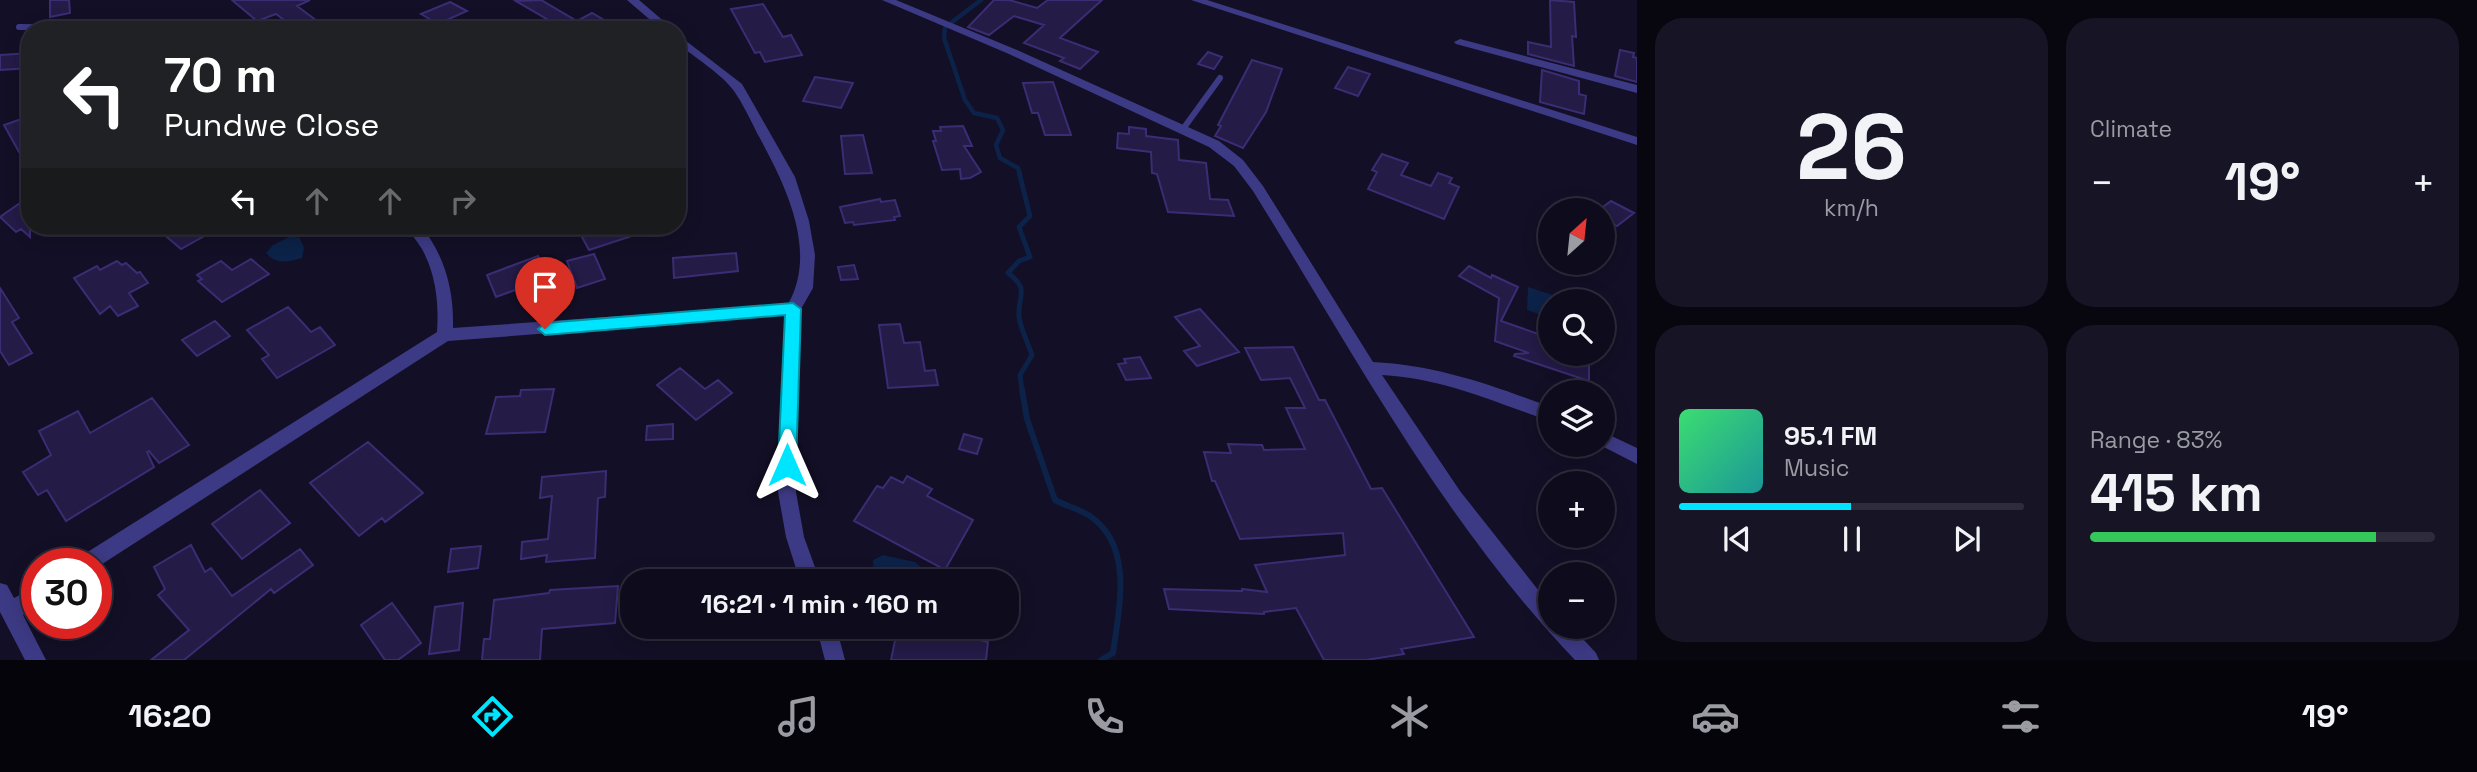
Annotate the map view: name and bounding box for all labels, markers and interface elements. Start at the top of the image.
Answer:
text: 70 m [164,44,277,106]
icon: left [49,49,140,140]
text: 26 [1796,89,1907,206]
text: Pundwe Close [164,105,380,145]
text: Climate [2090,114,2172,144]
text: 19° [2224,149,2301,215]
text: − [2090,159,2114,207]
text: + [2411,159,2435,207]
icon: left [225,182,263,220]
icon: ahead [298,182,336,220]
icon: ahead [371,182,409,220]
icon: right [444,182,482,220]
text: km/h [1824,193,1879,223]
north arrow [1538,198,1615,275]
map controls [1538,198,1615,639]
pin [515,257,575,329]
icon: arrive [526,268,564,306]
button: search [1538,289,1615,366]
button: layers [1538,380,1615,457]
text: 95.1 FM [1784,419,1877,453]
text: Range · 83% [2090,425,2222,455]
position arrow [750,428,824,502]
text: Music [1784,453,1849,483]
text: 415 km [2090,460,2263,526]
button: + [1538,471,1615,548]
icon: previous [1718,520,1756,558]
icon: pause [1833,520,1871,558]
icon: next [1948,520,1986,558]
speed limit sign: 30 [21,548,112,639]
button: − [1538,562,1615,639]
text: 16:21 · 1 min · 160 m [701,587,938,621]
icon: directions [468,692,517,741]
icon: music [774,692,823,741]
icon: phone [1080,692,1129,741]
icon: climate [1385,692,1434,741]
icon: car [1691,692,1740,741]
icon: filters [1996,692,2045,741]
text: 16:20 [128,696,212,736]
text: 19° [2302,696,2349,736]

